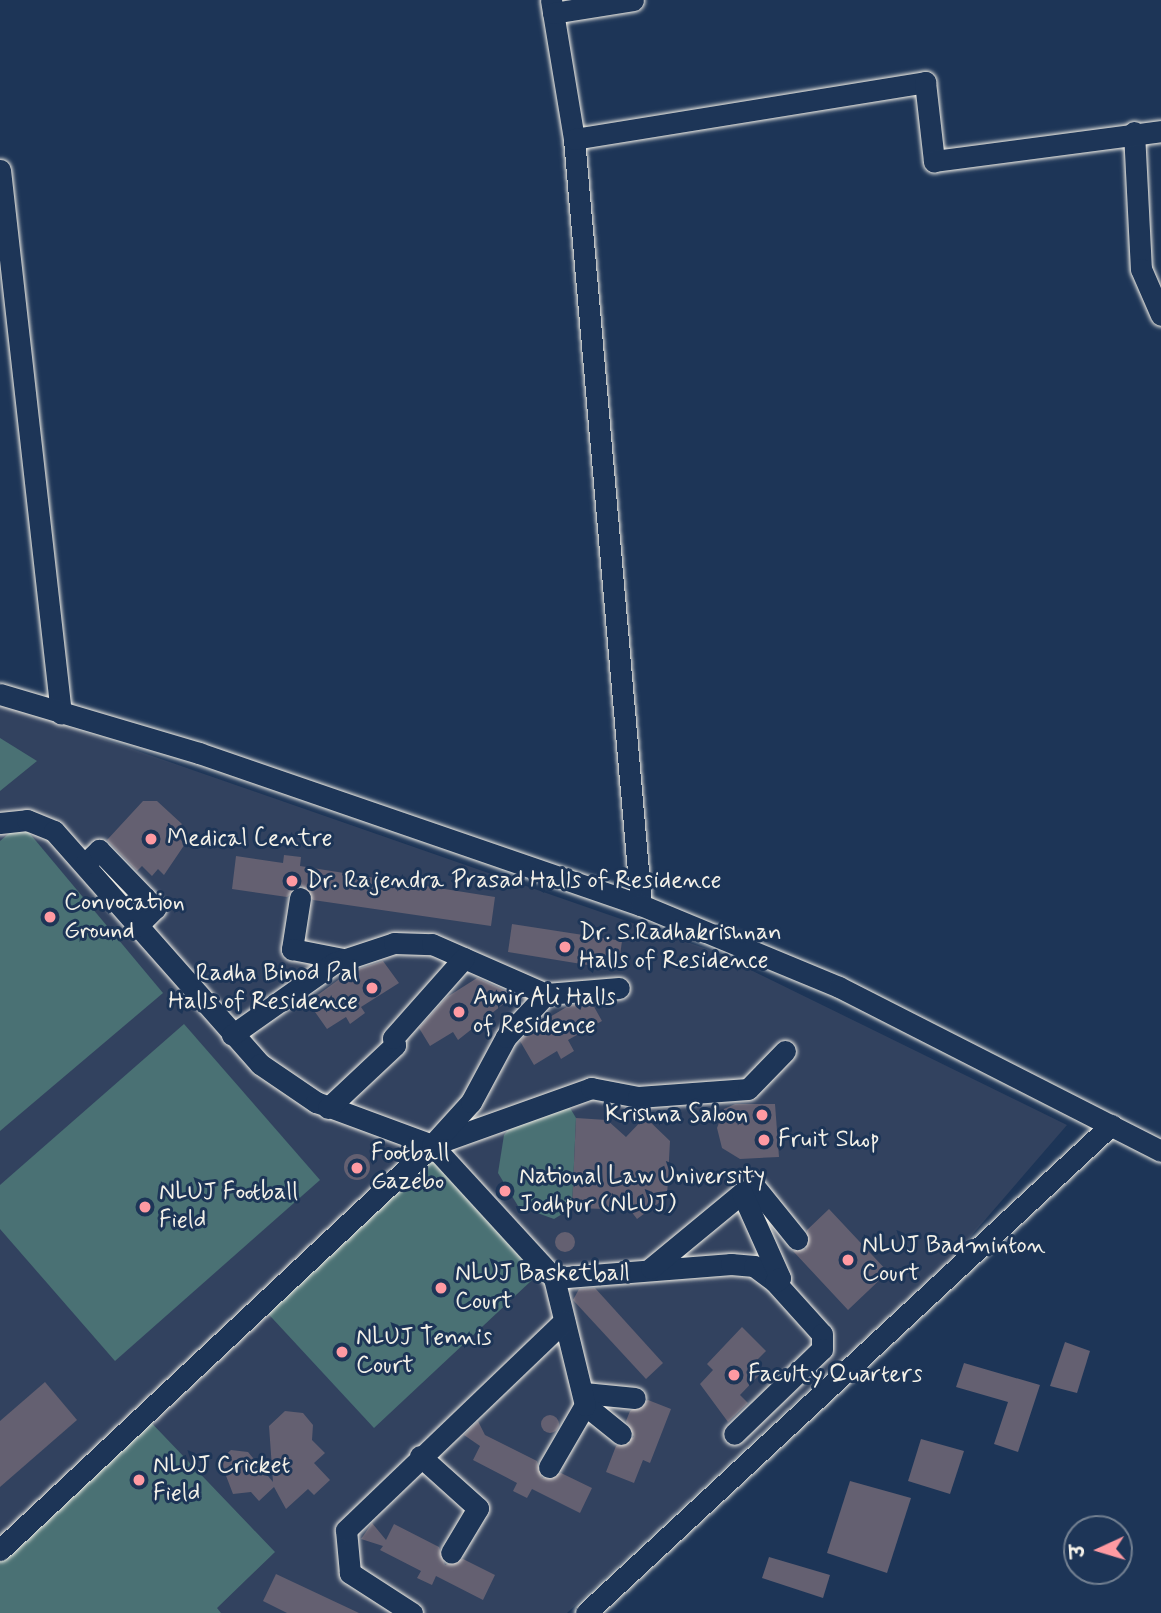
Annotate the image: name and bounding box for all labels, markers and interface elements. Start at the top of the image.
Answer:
place label: Medical Centre [167,825,328,853]
marker: Medical Centre [141,829,161,849]
place label: Dr. Rajendra Prasad Halls of Residence [306,867,709,895]
marker: Dr. Rajendra Prasad Halls of Residence [284,873,300,889]
place label: Convocation Ground [64,889,185,945]
marker: Convocation Ground [42,909,58,925]
place label: Dr. S.Radhakrishnan Halls of Residence [579,919,782,975]
marker: Dr. S.Radhakrishnan Halls of Residence [557,939,573,955]
place label: Radha Binod Pal Halls of Residence [174,960,358,1016]
marker: Radha Binod Pal Halls of Residence [364,980,380,996]
place label: Amir Ali Halls of Residence [473,984,616,1040]
marker: Amir Ali Halls of Residence [451,1004,467,1020]
place label: Krishna Saloon [596,1101,748,1129]
marker: Krishna Saloon [754,1107,770,1123]
place label: Fruit Shop [778,1126,880,1154]
marker: Fruit Shop [756,1132,772,1148]
place label: Football Gazebo [371,1140,450,1196]
marker: Football Gazebo [349,1160,365,1176]
place label: National Law University Jodhpur (NLUJ) [519,1163,762,1219]
place label: NLUJ Football Field [159,1179,301,1235]
marker: National Law University Jodhpur (NLUJ) [497,1183,513,1199]
marker: NLUJ Football Field [137,1199,153,1215]
place label: NLUJ Badminton Court [862,1232,1045,1288]
marker: NLUJ Badminton Court [840,1252,856,1268]
place label: NLUJ Basketball Court [455,1260,633,1316]
marker: NLUJ Basketball Court [433,1280,449,1296]
place label: NLUJ Tennis Court [356,1324,489,1380]
marker: NLUJ Tennis Court [334,1344,350,1360]
place label: Faculty Quarters [748,1361,922,1389]
marker: Faculty Quarters [726,1367,742,1383]
place label: NLUJ Cricket Field [153,1452,290,1508]
marker: NLUJ Cricket Field [131,1472,147,1488]
north arrow [1063,1515,1133,1585]
text: उ [1066,1544,1091,1559]

